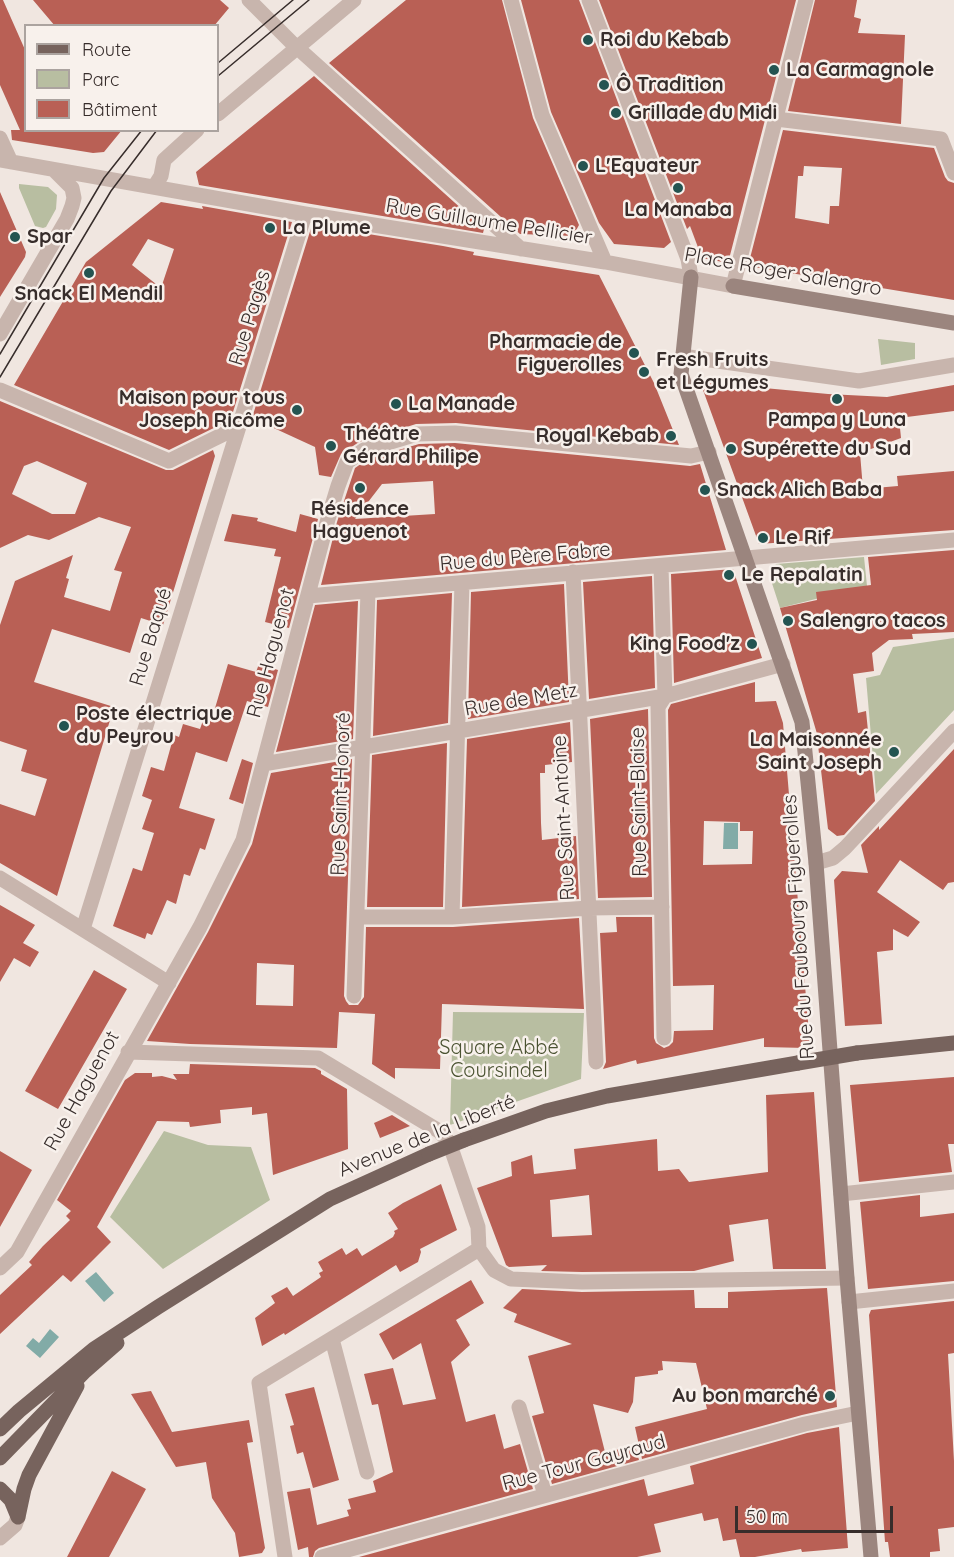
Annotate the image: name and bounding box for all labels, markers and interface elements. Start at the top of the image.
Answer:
legend [24,24,219,132]
place label: Roi du Kebab [600,28,729,52]
marker: Roi du Kebab [581,33,595,47]
text: Route [82,38,131,61]
place label: La Carmagnole [786,58,934,82]
marker: La Carmagnole [767,63,781,77]
text: Parc [82,68,119,91]
place label: Ô Tradition [616,73,724,97]
marker: Ô Tradition [597,78,611,92]
text: Bâtiment [82,98,158,121]
place label: Grillade du Midi [628,101,777,125]
marker: Grillade du Midi [609,106,623,120]
place label: L'Equateur [595,154,699,178]
marker: L'Equateur [576,159,590,173]
marker: La Manaba [671,181,685,195]
street label: Rue Guillaume Pellicier [384,194,594,250]
place label: La Manaba [624,198,732,222]
place label: La Plume [282,216,371,240]
marker: La Plume [263,221,277,235]
place label: Spar [27,225,73,249]
marker: Spar [8,230,22,244]
street label: Place Roger Salengro [682,243,884,301]
marker: Snack El Mendil [82,266,96,280]
street label: Rue Pagès [224,268,276,368]
place label: Snack El Mendil [14,282,164,306]
place label: Pharmacie de Figuerolles [489,330,622,377]
marker: Pharmacie de Figuerolles [627,346,641,360]
place label: Fresh Fruits et Légumes [656,348,769,395]
marker: Fresh Fruits et Légumes [637,365,651,379]
place label: Maison pour tous Joseph Ricôme [119,386,285,433]
place label: La Manade [408,392,515,416]
marker: Pampa y Luna [830,392,844,406]
marker: La Manade [389,397,403,411]
marker: Maison pour tous Joseph Ricôme [290,403,304,417]
place label: Pampa y Luna [768,408,906,432]
place label: Théâtre Gérard Philipe [343,422,479,469]
place label: Royal Kebab [535,424,659,448]
marker: Royal Kebab [664,429,678,443]
place label: Supérette du Sud [743,437,911,461]
marker: Théâtre Gérard Philipe [324,439,338,453]
marker: Supérette du Sud [724,442,738,456]
place label: Snack Alich Baba [717,478,882,502]
marker: Résidence Haguenot [353,481,367,495]
marker: Snack Alich Baba [698,483,712,497]
place label: Résidence Haguenot [311,497,409,544]
place label: Le Rif [775,526,831,550]
marker: Le Rif [756,531,770,545]
street label: Rue du Père Fabre [439,538,611,576]
place label: Le Repalatin [741,563,863,587]
marker: Le Repalatin [722,568,736,582]
street label: Rue Baqué [125,585,177,689]
street label: Rue Haguenot [242,586,300,720]
place label: Salengro tacos [800,609,946,633]
marker: Salengro tacos [781,614,795,628]
place label: King Food'z [630,632,740,656]
marker: King Food'z [745,637,759,651]
street label: Rue de Metz [463,678,579,722]
place label: Poste électrique du Peyrou [76,702,232,749]
street label: Rue Saint-Honoré [326,712,356,876]
marker: Poste électrique du Peyrou [57,719,71,733]
street label: Rue Saint-Blaise [626,727,652,877]
place label: La Maisonnée Saint Joseph [749,728,882,775]
street label: Rue Saint-Antoine [548,735,580,901]
marker: La Maisonnée Saint Joseph [887,745,901,759]
street label: Rue du Faubourg Figuerolles [778,794,820,1060]
street label: Rue Haguenot [39,1027,125,1155]
park label: Square Abbé Coursindel [439,1036,559,1083]
street label: Avenue de la Liberté [335,1089,519,1183]
place label: Au bon marché [672,1384,818,1408]
marker: Au bon marché [823,1389,837,1403]
street label: Rue Tour Gayraud [500,1430,668,1496]
scale bar [738,1494,896,1532]
text: 50 m [746,1505,788,1528]

